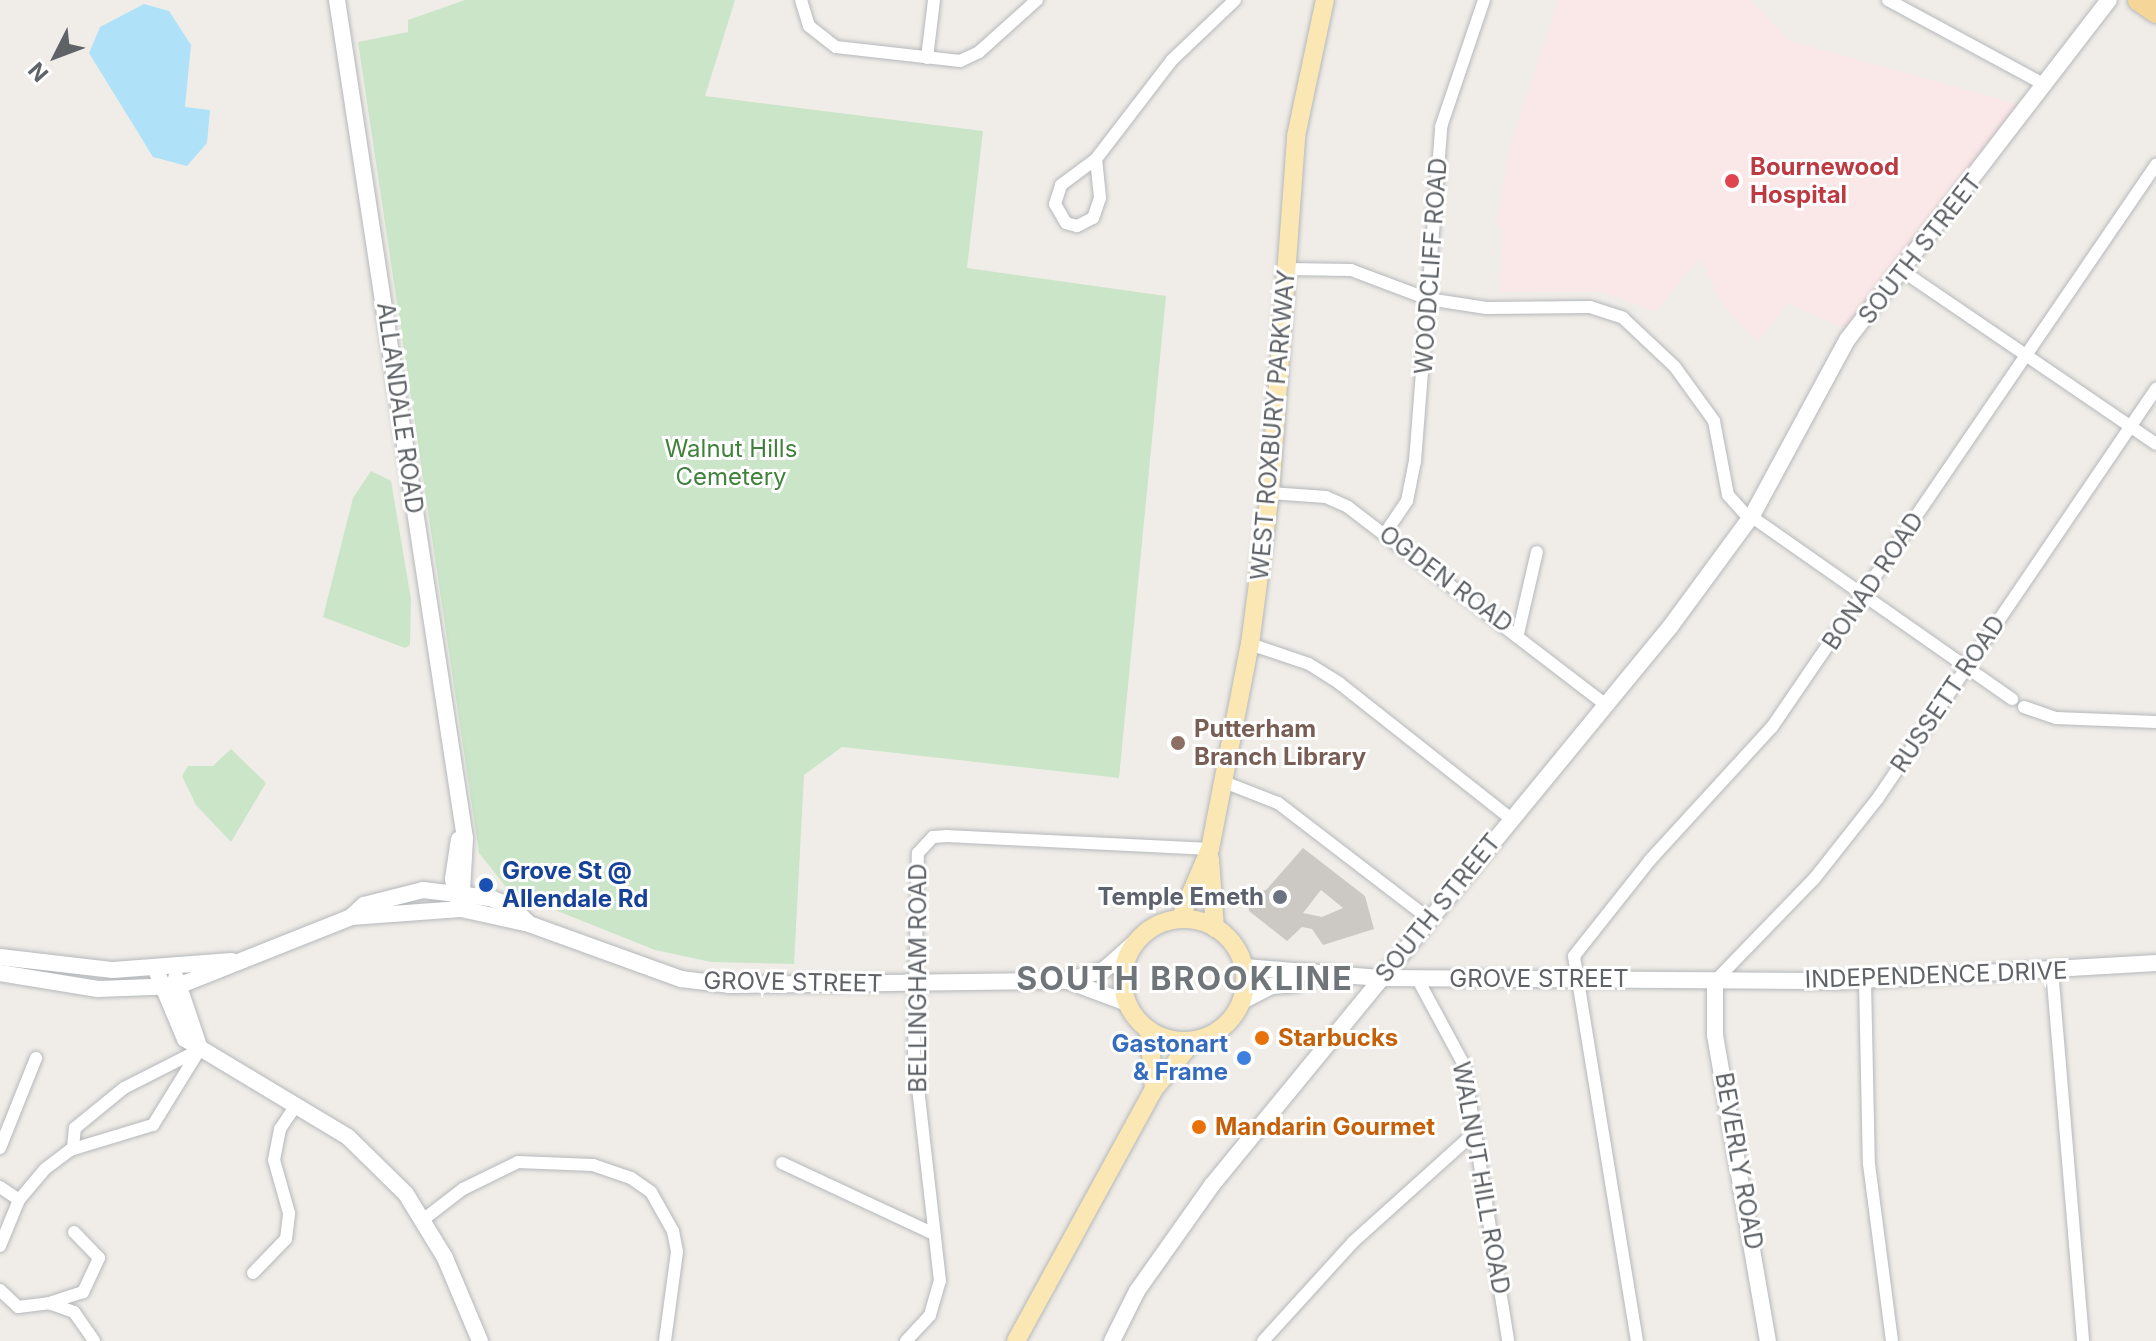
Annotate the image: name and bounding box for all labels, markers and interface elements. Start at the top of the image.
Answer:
north arrow [16,16,96,96]
text: N [23,57,53,87]
place label: Bournewood Hospital [1750,153,1899,209]
street label: WOODCLIFF ROAD [1409,157,1453,375]
street label: SOUTH STREET [1853,168,1987,330]
marker: Bournewood Hospital [1721,170,1743,192]
street label: WEST ROXBURY PARKWAY [1245,269,1301,581]
street label: ALLANDALE ROAD [371,301,429,515]
park label: Walnut Hills Cemetery [665,435,797,491]
street label: BONAD ROAD [1816,507,1930,655]
street label: OGDEN ROAD [1374,519,1518,639]
street label: RUSSETT ROAD [1885,610,2011,778]
place label: Putterham Branch Library [1194,715,1366,771]
marker: Putterham Branch Library [1169,734,1187,752]
street label: SOUTH STREET [1369,828,1507,988]
place label: Grove St @ Allendale Rd [502,857,648,913]
street label: BELLINGHAM ROAD [904,863,932,1093]
marker: Grove St @ Allendale Rd [477,876,495,894]
place label: Temple Emeth [1097,883,1264,911]
marker: Temple Emeth [1271,888,1289,906]
street label: INDEPENDENCE DRIVE [1804,956,2068,994]
district label: SOUTH BROOKLINE [1016,960,1354,998]
street label: GROVE STREET [1449,965,1629,993]
street label: GROVE STREET [703,966,883,998]
place label: Starbucks [1278,1024,1398,1052]
marker: Starbucks [1253,1029,1271,1047]
place label: Gastonart & Frame [1111,1030,1228,1086]
marker: Gastonart & Frame [1235,1049,1253,1067]
street label: WALNUT HILL ROAD [1446,1059,1516,1297]
street label: BEVERLY ROAD [1709,1070,1769,1252]
place label: Mandarin Gourmet [1215,1113,1435,1141]
marker: Mandarin Gourmet [1190,1118,1208,1136]

